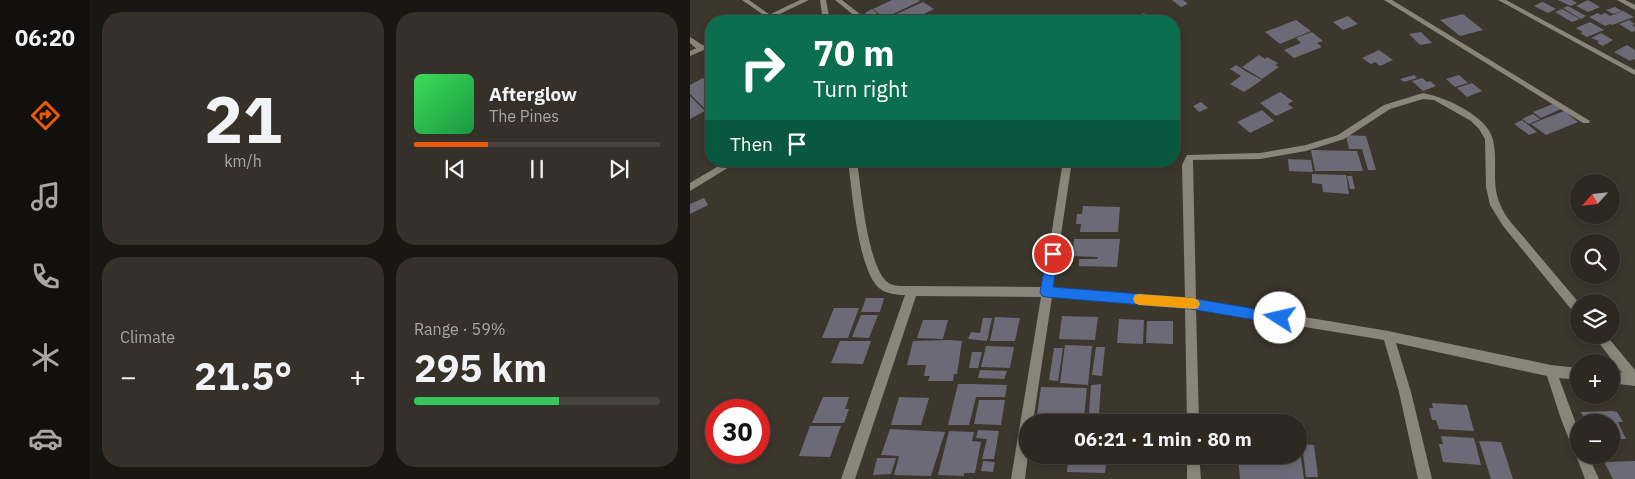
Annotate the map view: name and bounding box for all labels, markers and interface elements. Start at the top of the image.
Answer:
text: 06:20 [15,23,75,52]
text: 70 m [813,30,895,76]
icon: right [730,35,795,100]
text: Turn right [813,74,908,103]
text: 21 [204,76,282,161]
text: Afterglow [489,82,577,106]
icon: directions [28,98,63,133]
text: The Pines [489,106,559,126]
icon: arrive [783,130,811,158]
text: Then [730,132,773,156]
text: km/h [224,151,262,171]
icon: previous [441,155,469,183]
icon: pause [523,155,551,183]
icon: next [605,155,633,183]
north arrow [1570,174,1620,224]
map controls [1570,174,1620,464]
icon: music [28,179,63,214]
pin [1032,233,1074,275]
button: search [1570,234,1620,284]
icon: arrive [1039,240,1067,268]
icon: phone [28,259,63,294]
position arrow [1253,291,1305,343]
button: layers [1570,294,1620,344]
text: Range · 59% [414,319,506,339]
text: Climate [120,327,175,347]
icon: climate [28,340,63,375]
text: 295 km [414,343,547,392]
text: 21.5° [194,351,292,400]
button: + [1570,354,1620,404]
text: − [120,358,137,395]
text: + [349,358,366,395]
speed limit sign: 30 [705,399,770,464]
button: − [1570,414,1620,464]
icon: car [28,421,63,456]
text: 06:21 · 1 min · 80 m [1074,427,1252,451]

